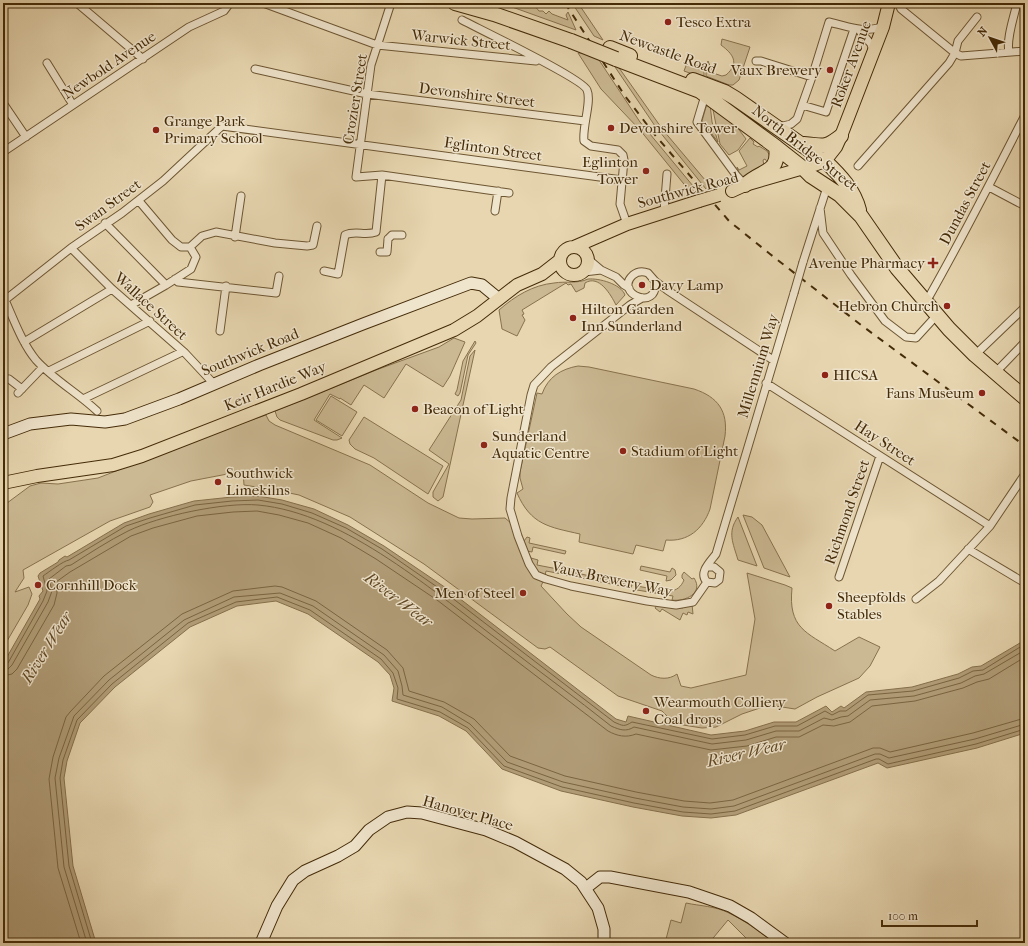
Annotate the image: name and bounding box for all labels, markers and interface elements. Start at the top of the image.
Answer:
place label: Tesco Extra [676,13,752,31]
marker: Tesco Extra [663,17,673,27]
street label: Roker Avenue [827,18,875,110]
north arrow [970,18,1010,58]
text: N [975,24,991,39]
street label: Warwick Street [409,26,512,54]
street label: Newcastle Road [617,26,720,78]
street label: Newbold Avenue [59,27,160,103]
street label: Crozier Street [339,52,371,146]
place label: Vaux Brewery [730,61,823,79]
marker: Vaux Brewery [825,65,835,75]
street label: Devonshire Street [418,79,537,111]
street label: North Bridge Street [749,101,862,195]
place label: Grange Park Primary School [164,112,263,147]
place label: Devonshire Tower [619,119,738,137]
marker: Devonshire Tower [606,123,616,133]
marker: Grange Park Primary School [151,125,161,135]
street label: Eglinton Street [443,133,544,165]
place label: Eglinton Tower [582,153,639,188]
street label: Dundas Street [935,158,995,248]
marker: Eglinton Tower [641,166,651,176]
street label: Southwick Road [636,168,741,212]
street label: Swan Street [72,175,145,235]
place label: Avenue Pharmacy [808,254,926,272]
marker: Avenue Pharmacy [928,258,938,268]
street label: Wallace Street [110,268,192,344]
place label: Davy Lamp [650,276,723,294]
marker: Davy Lamp [637,280,647,290]
place label: Hebron Church [838,297,940,315]
place label: Hilton Garden Inn Sunderland [581,300,683,335]
marker: Hebron Church [942,301,952,311]
street label: Millennium Way [734,311,783,420]
marker: Hilton Garden Inn Sunderland [568,313,578,323]
street label: Southwick Road [199,324,302,380]
street label: Keir Hardie Way [221,357,330,415]
place label: HICSA [833,366,878,384]
marker: HICSA [820,370,830,380]
place label: Fans Museum [886,384,975,402]
marker: Fans Museum [977,388,987,398]
place label: Beacon of Light [423,400,525,418]
marker: Beacon of Light [410,404,420,414]
street label: Hay Street [851,417,920,470]
place label: Sunderland Aquatic Centre [491,427,590,462]
marker: Sunderland Aquatic Centre [479,440,489,450]
place label: Stadium of Light [631,442,739,460]
marker: Stadium of Light [618,446,628,456]
street label: Richmond Street [821,457,874,567]
place label: Southwick Limekilns [226,464,293,499]
marker: Southwick Limekilns [213,477,223,487]
street label: Vaux Brewery Way [549,557,675,601]
water label: River Wear [360,567,438,632]
place label: Cornhill Dock [46,576,137,594]
marker: Cornhill Dock [33,580,43,590]
place label: Men of Steel [434,584,515,602]
marker: Men of Steel [518,588,528,598]
place label: Sheepfolds Stables [837,588,906,623]
marker: Sheepfolds Stables [824,601,834,611]
water label: River Wear [17,607,77,687]
place label: Wearmouth Colliery Coal drops [653,693,787,728]
marker: Wearmouth Colliery Coal drops [641,706,651,716]
water label: River Wear [704,734,789,771]
street label: Hanover Place [421,792,516,835]
scale bar [882,902,977,928]
text: 100 m [888,909,918,923]

